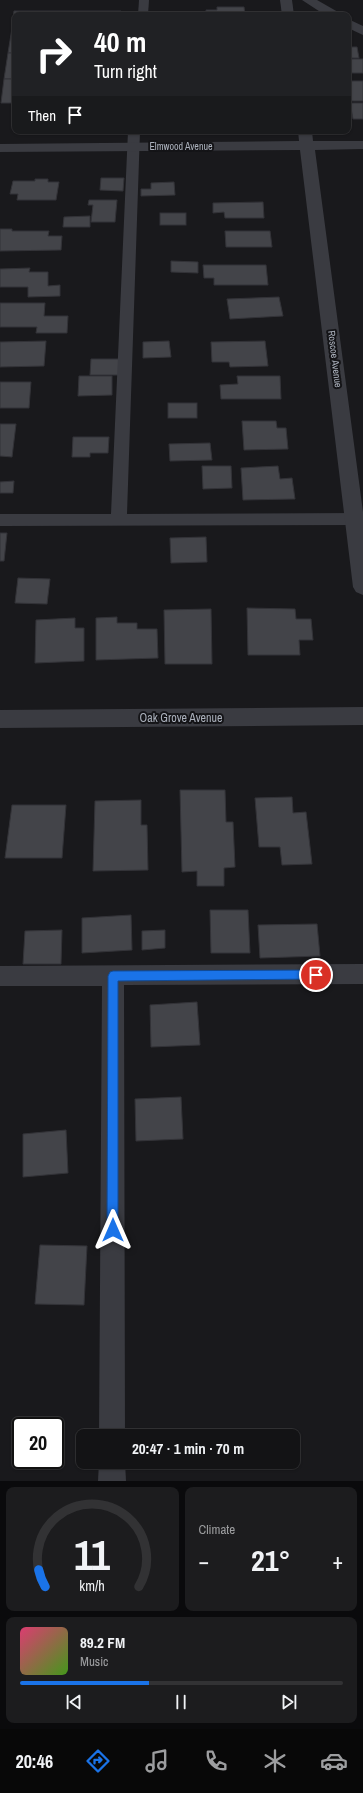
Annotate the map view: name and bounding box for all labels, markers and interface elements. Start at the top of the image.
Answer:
text: 40 m [94,23,146,61]
icon: right [28,28,80,80]
text: Turn right [94,59,157,84]
icon: arrive [64,104,86,126]
text: Then [28,105,56,126]
street label: Elmwood Avenue [149,140,213,153]
street label: Roscoe Avenue [325,330,345,389]
street label: Oak Grove Avenue [140,710,222,726]
pin [299,958,333,992]
icon: arrive [305,964,327,986]
position arrow [92,1209,134,1251]
speed limit sign: 20 [12,1417,64,1469]
text: 20:47 · 1 min · 70 m [132,1438,244,1459]
text: Climate [199,1521,235,1538]
text: 11 [74,1527,110,1583]
text: 21° [251,1540,290,1580]
text: − [199,1546,209,1576]
text: + [332,1546,343,1576]
text: km/h [80,1576,105,1595]
text: 89.2 FM [80,1632,125,1653]
text: Music [80,1653,108,1670]
icon: previous [63,1691,85,1713]
icon: pause [170,1691,192,1713]
icon: next [278,1691,300,1713]
icon: directions [84,1747,112,1775]
icon: music [143,1747,171,1775]
icon: phone [202,1747,230,1775]
icon: climate [261,1747,289,1775]
icon: car [320,1747,348,1775]
text: 20:46 [15,1749,53,1774]

